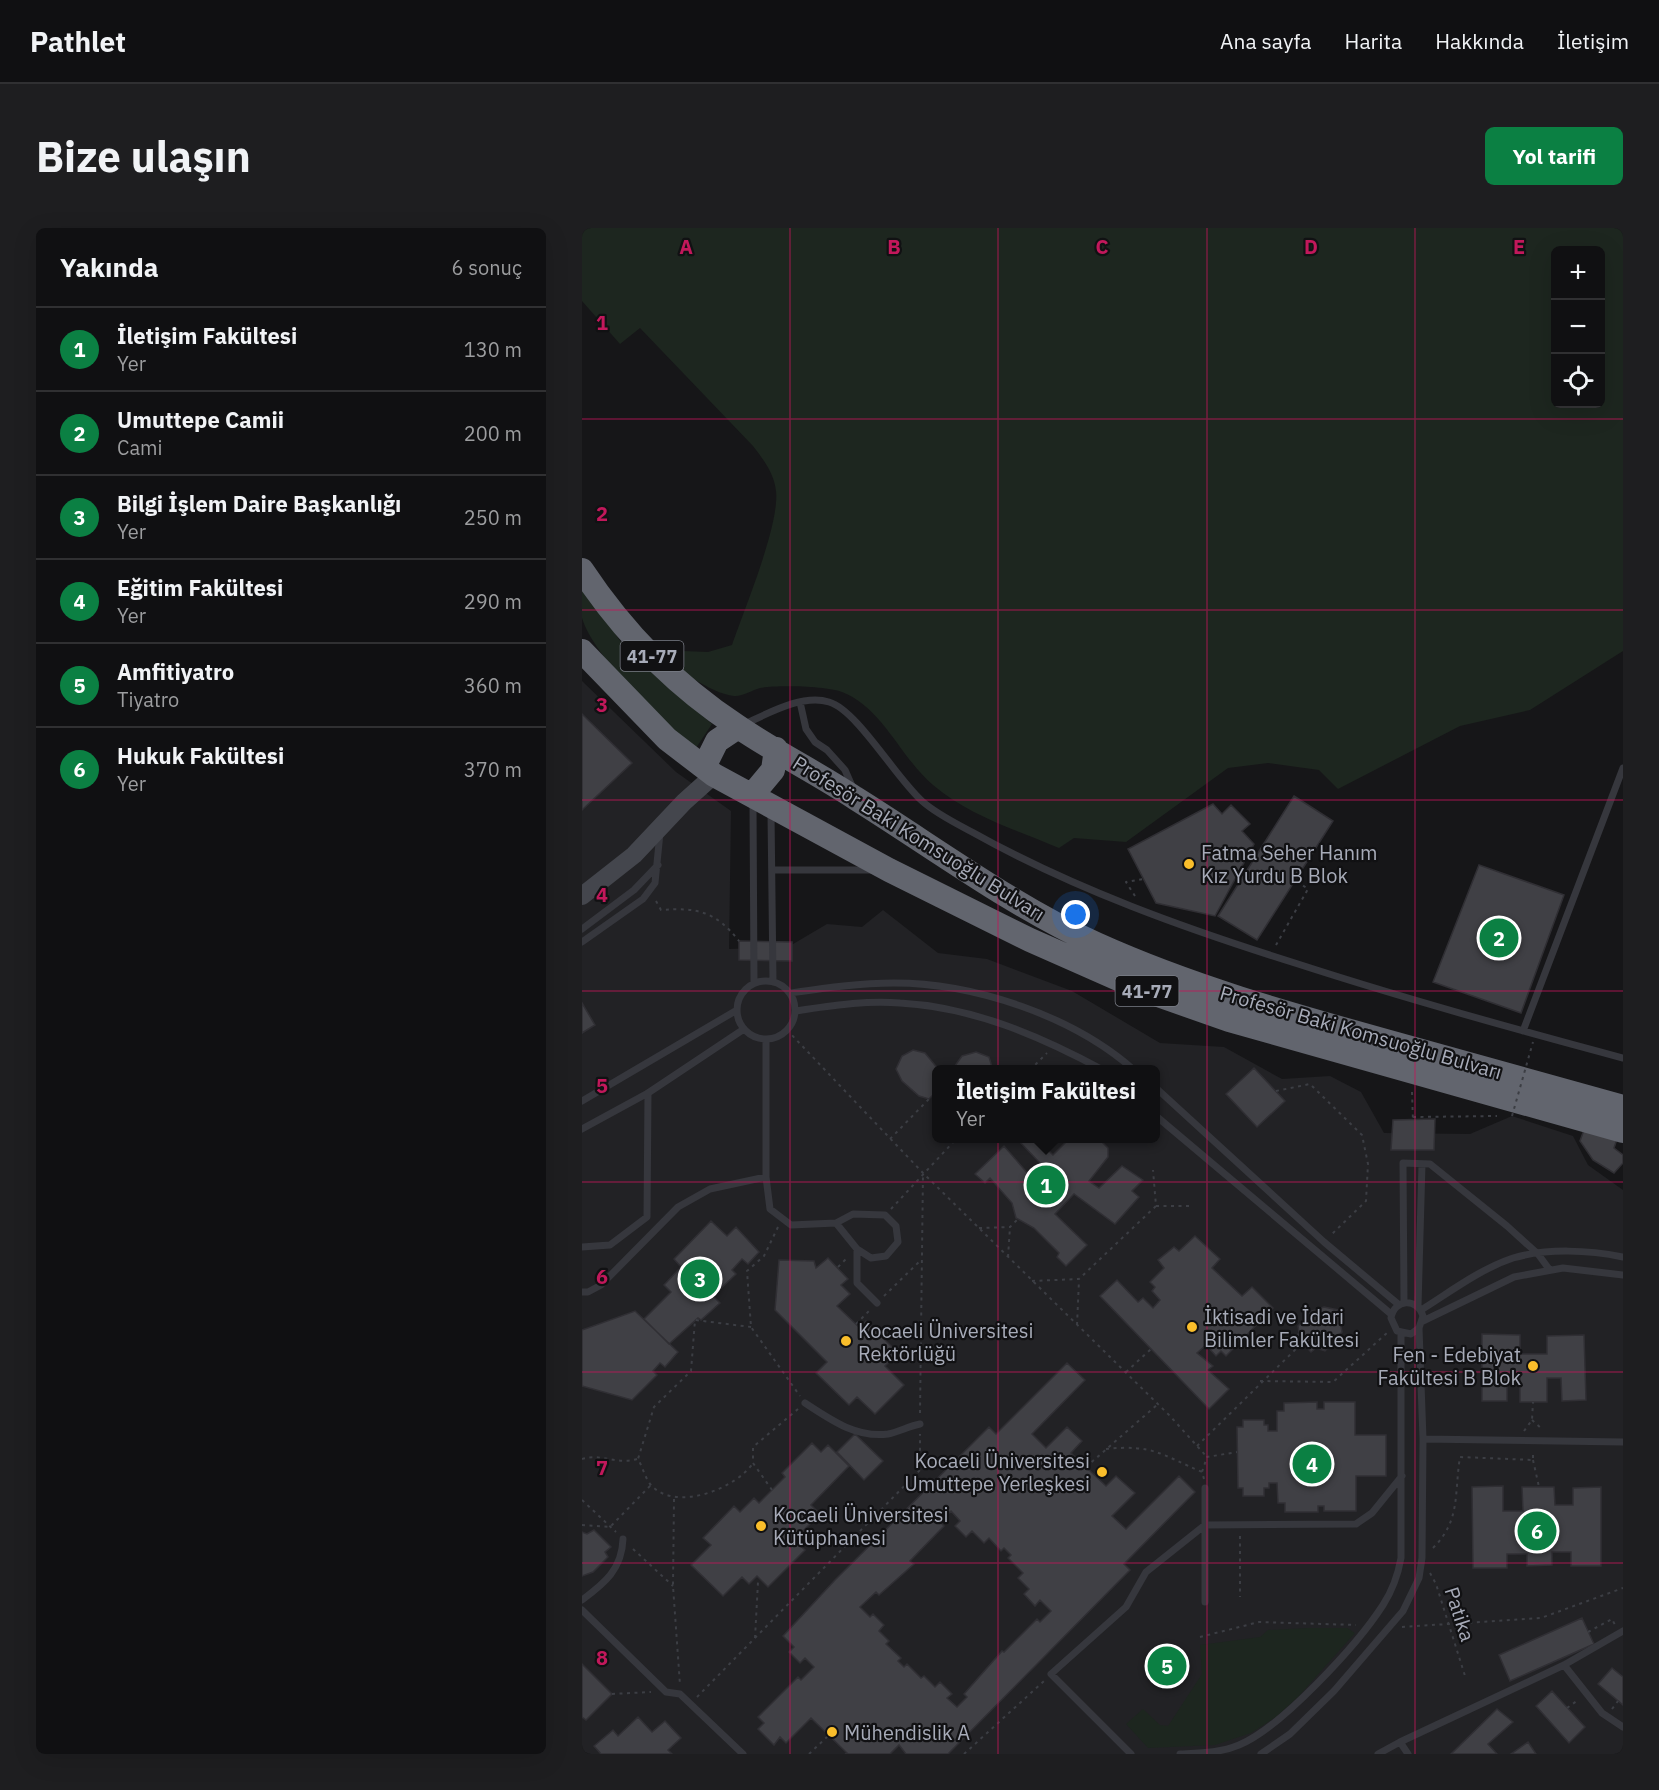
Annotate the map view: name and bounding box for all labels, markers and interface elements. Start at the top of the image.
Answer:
text: Pathlet [30,23,126,60]
text: Ana sayfa [1220,27,1312,55]
text: Harita [1345,27,1402,55]
text: Hakkında [1435,27,1524,55]
text: İletişim [1557,27,1629,55]
button: Yol tarifi [1485,127,1623,185]
text: Bize ulaşın [36,129,251,184]
text: A [679,233,693,260]
text: B [887,233,901,260]
text: C [1095,233,1109,260]
text: D [1304,233,1318,260]
text: E [1513,233,1525,260]
map controls [1551,246,1605,408]
button: + [1551,246,1605,300]
text: Yakında [60,250,159,284]
text: 6 sonuç [452,254,522,281]
button: − [1551,300,1605,354]
text: 1 [596,309,608,336]
text: İletişim Fakültesi [117,321,297,350]
text: 1 [74,336,86,363]
text: 130 m [464,336,522,363]
text: Yer [117,350,146,377]
button: locate [1551,354,1605,408]
text: Umuttepe Camii [117,405,284,434]
text: 2 [74,420,86,447]
text: 200 m [464,420,522,447]
text: Cami [117,434,163,461]
text: Bilgi İşlem Daire Başkanlığı [117,489,401,518]
text: 2 [596,500,608,527]
text: 3 [74,504,86,531]
text: 250 m [464,504,522,531]
text: Yer [117,518,146,545]
text: Eğitim Fakültesi [117,573,283,602]
text: 4 [74,588,86,615]
text: 290 m [464,588,522,615]
text: Yer [117,602,146,629]
road number: 41-77 [620,641,683,671]
text: Amfitiyatro [117,657,234,686]
text: 5 [74,672,86,699]
text: 360 m [464,672,522,699]
text: Tiyatro [117,686,179,713]
text: 3 [596,691,608,718]
text: Hukuk Fakültesi [117,741,284,770]
street label: Profesör Baki Komsuoğlu Bulvarı [788,749,1050,927]
text: 6 [74,756,86,783]
text: 370 m [464,756,522,783]
text: Yer [117,770,146,797]
place label: Fatma Seher Hanım Kız Yurdu B Blok [1201,839,1378,889]
marker: Fatma Seher Hanım Kız Yurdu B Blok [1182,857,1196,871]
text: 4 [596,881,608,908]
your location [1061,900,1090,929]
pin: 2 [1480,916,1518,960]
road number: 41-77 [1116,976,1178,1006]
street label: Profesör Baki Komsuoğlu Bulvarı [1217,979,1505,1085]
popup [932,1065,1160,1143]
text: 5 [596,1072,608,1099]
text: İletişim Fakültesi [956,1076,1136,1105]
text: Yer [956,1105,985,1132]
pin: 1 [1026,1162,1066,1208]
pin: 3 [680,1256,720,1302]
text: 6 [596,1263,608,1290]
place label: İktisadi ve İdari Bilimler Fakültesi [1204,1303,1359,1353]
place label: Kocaeli Üniversitesi Rektörlüğü [858,1317,1034,1367]
marker: İktisadi ve İdari Bilimler Fakültesi [1185,1320,1199,1334]
marker: Kocaeli Üniversitesi Rektörlüğü [839,1334,853,1348]
place label: Fen - Edebiyat Fakültesi B Blok [1378,1341,1521,1391]
marker: Fen - Edebiyat Fakültesi B Blok [1526,1359,1540,1373]
pin: 4 [1292,1442,1332,1486]
place label: Kocaeli Üniversitesi Umuttepe Yerleşkesi [904,1447,1090,1497]
text: 7 [596,1454,608,1481]
marker: Kocaeli Üniversitesi Umuttepe Yerleşkesi [1095,1465,1109,1479]
place label: Kocaeli Üniversitesi Kütüphanesi [773,1501,949,1551]
pin: 6 [1518,1508,1556,1554]
marker: Kocaeli Üniversitesi Kütüphanesi [754,1519,768,1533]
street label: Patika [1439,1583,1482,1645]
text: 8 [596,1644,608,1671]
pin: 5 [1148,1644,1186,1688]
place label: Mühendislik A [844,1719,970,1746]
marker: Mühendislik A [825,1725,839,1739]

